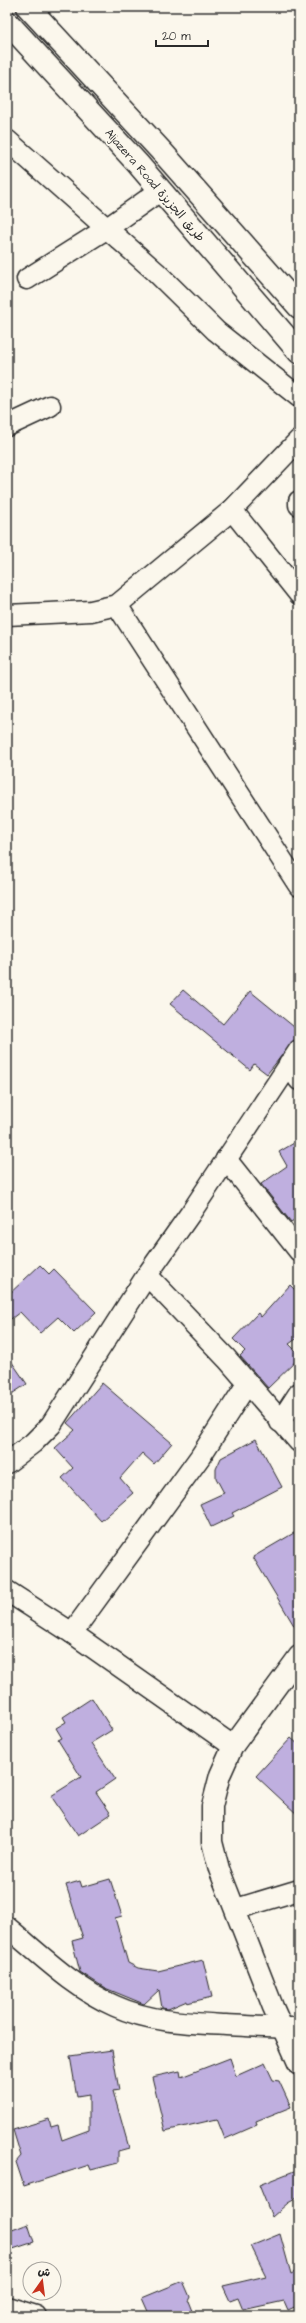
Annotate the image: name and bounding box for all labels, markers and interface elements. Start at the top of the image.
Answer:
scale bar [156,22,208,48]
text: 20 m [162,28,191,45]
street label: Aljazera Road طريق الجزيزة [101,125,208,245]
north arrow [22,2261,62,2301]
text: ش [37,2263,52,2281]

